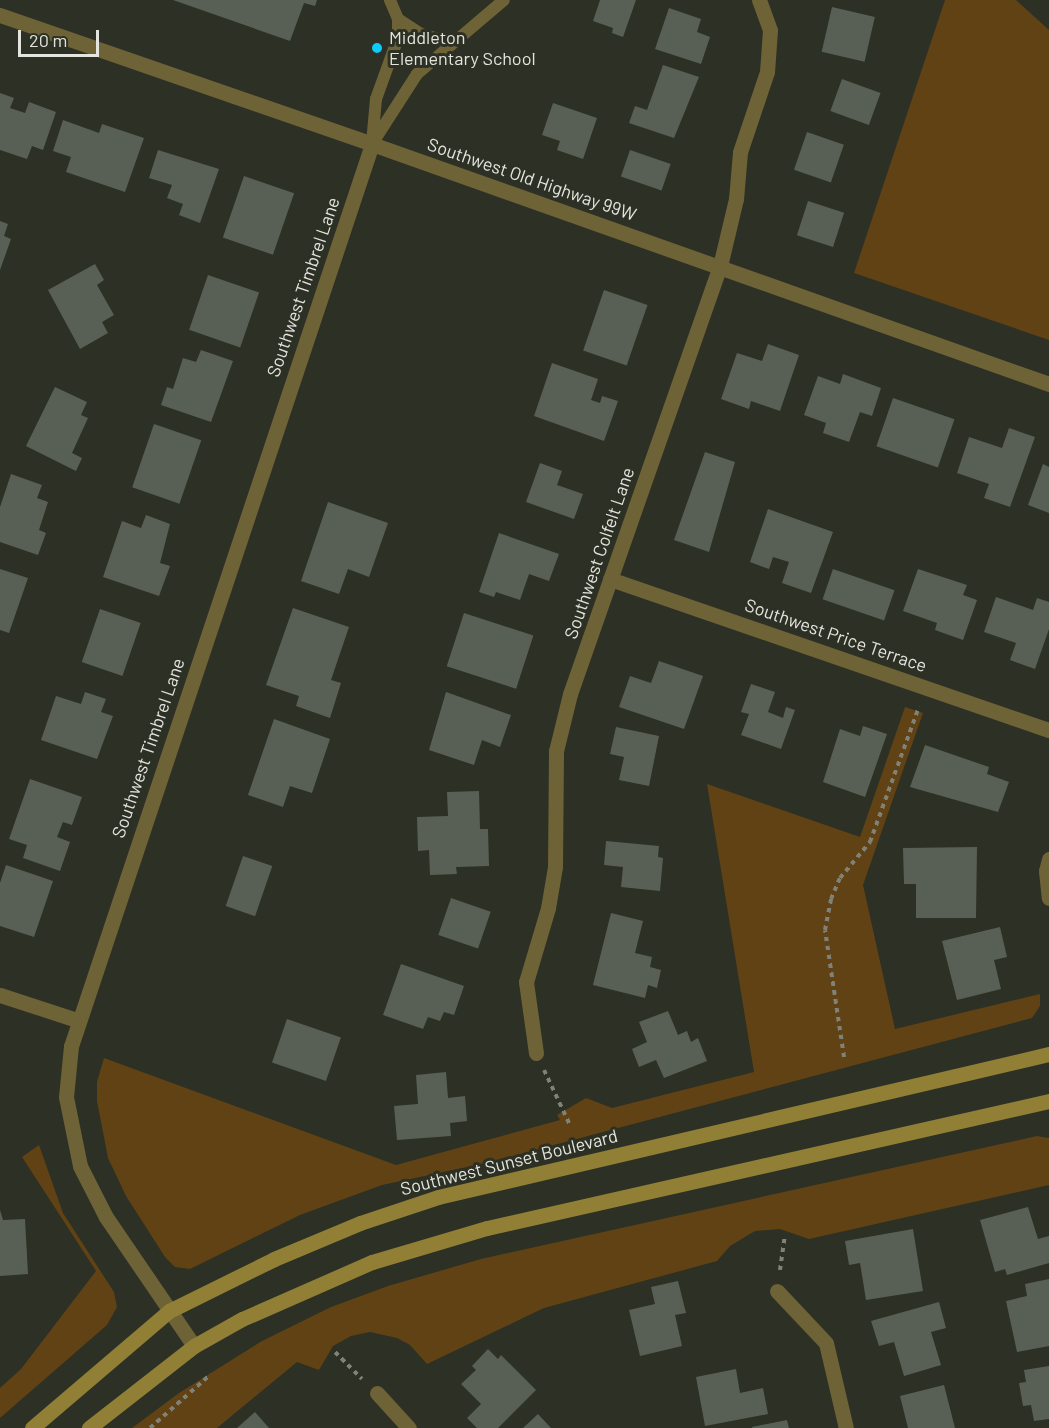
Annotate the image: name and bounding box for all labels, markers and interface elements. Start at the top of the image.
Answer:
scale bar [21,18,102,56]
place label: Middleton Elementary School [389,27,536,70]
text: 20 m [29,29,67,51]
marker: Middleton Elementary School [370,41,384,55]
street label: Southwest Old Highway 99W [425,133,639,225]
street label: Southwest Timbrel Lane [262,194,344,380]
street label: Southwest Colfelt Lane [560,464,638,642]
street label: Southwest Price Terrace [742,594,930,676]
street label: Southwest Timbrel Lane [107,655,189,841]
street label: Southwest Sunset Boulevard [398,1125,620,1199]

